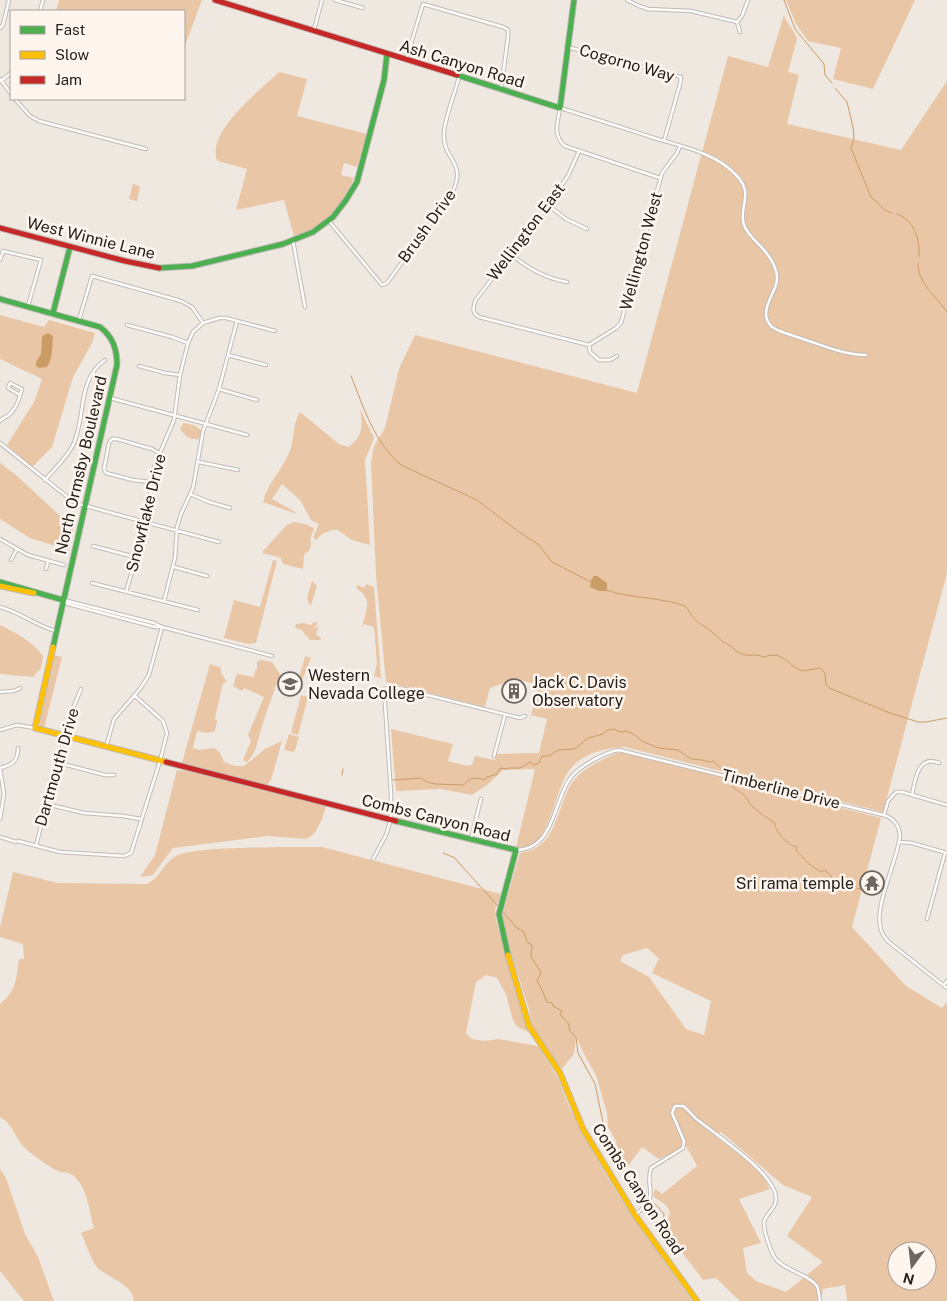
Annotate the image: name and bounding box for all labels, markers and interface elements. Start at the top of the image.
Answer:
legend [10,10,185,100]
text: Fast [55,21,85,38]
street label: Ash Canyon Road [397,36,527,92]
street label: Cogorno Way [577,40,677,86]
text: Slow [55,46,90,63]
text: Jam [55,71,82,88]
street label: Wellington East [483,179,569,285]
street label: Brush Drive [394,186,460,266]
street label: Wellington West [616,190,666,312]
street label: West Winnie Lane [25,213,157,263]
street label: North Ormsby Boulevard [51,374,111,556]
street label: Snowflake Drive [122,452,170,574]
place label: Western Nevada College [308,666,425,703]
school or university icon: Western Nevada College [277,671,303,697]
place label: Jack C. Davis Observatory [532,673,627,710]
building icon: Jack C. Davis Observatory [501,678,527,704]
street label: Dartmouth Drive [31,706,83,828]
street label: Timberline Drive [720,765,842,813]
street label: Combs Canyon Road [360,790,512,846]
temple icon: Sri rama temple [859,870,885,896]
place label: Sri rama temple [736,874,854,893]
street label: Combs Canyon Road [589,1120,687,1258]
north arrow [887,1241,937,1291]
text: N [901,1269,916,1288]

